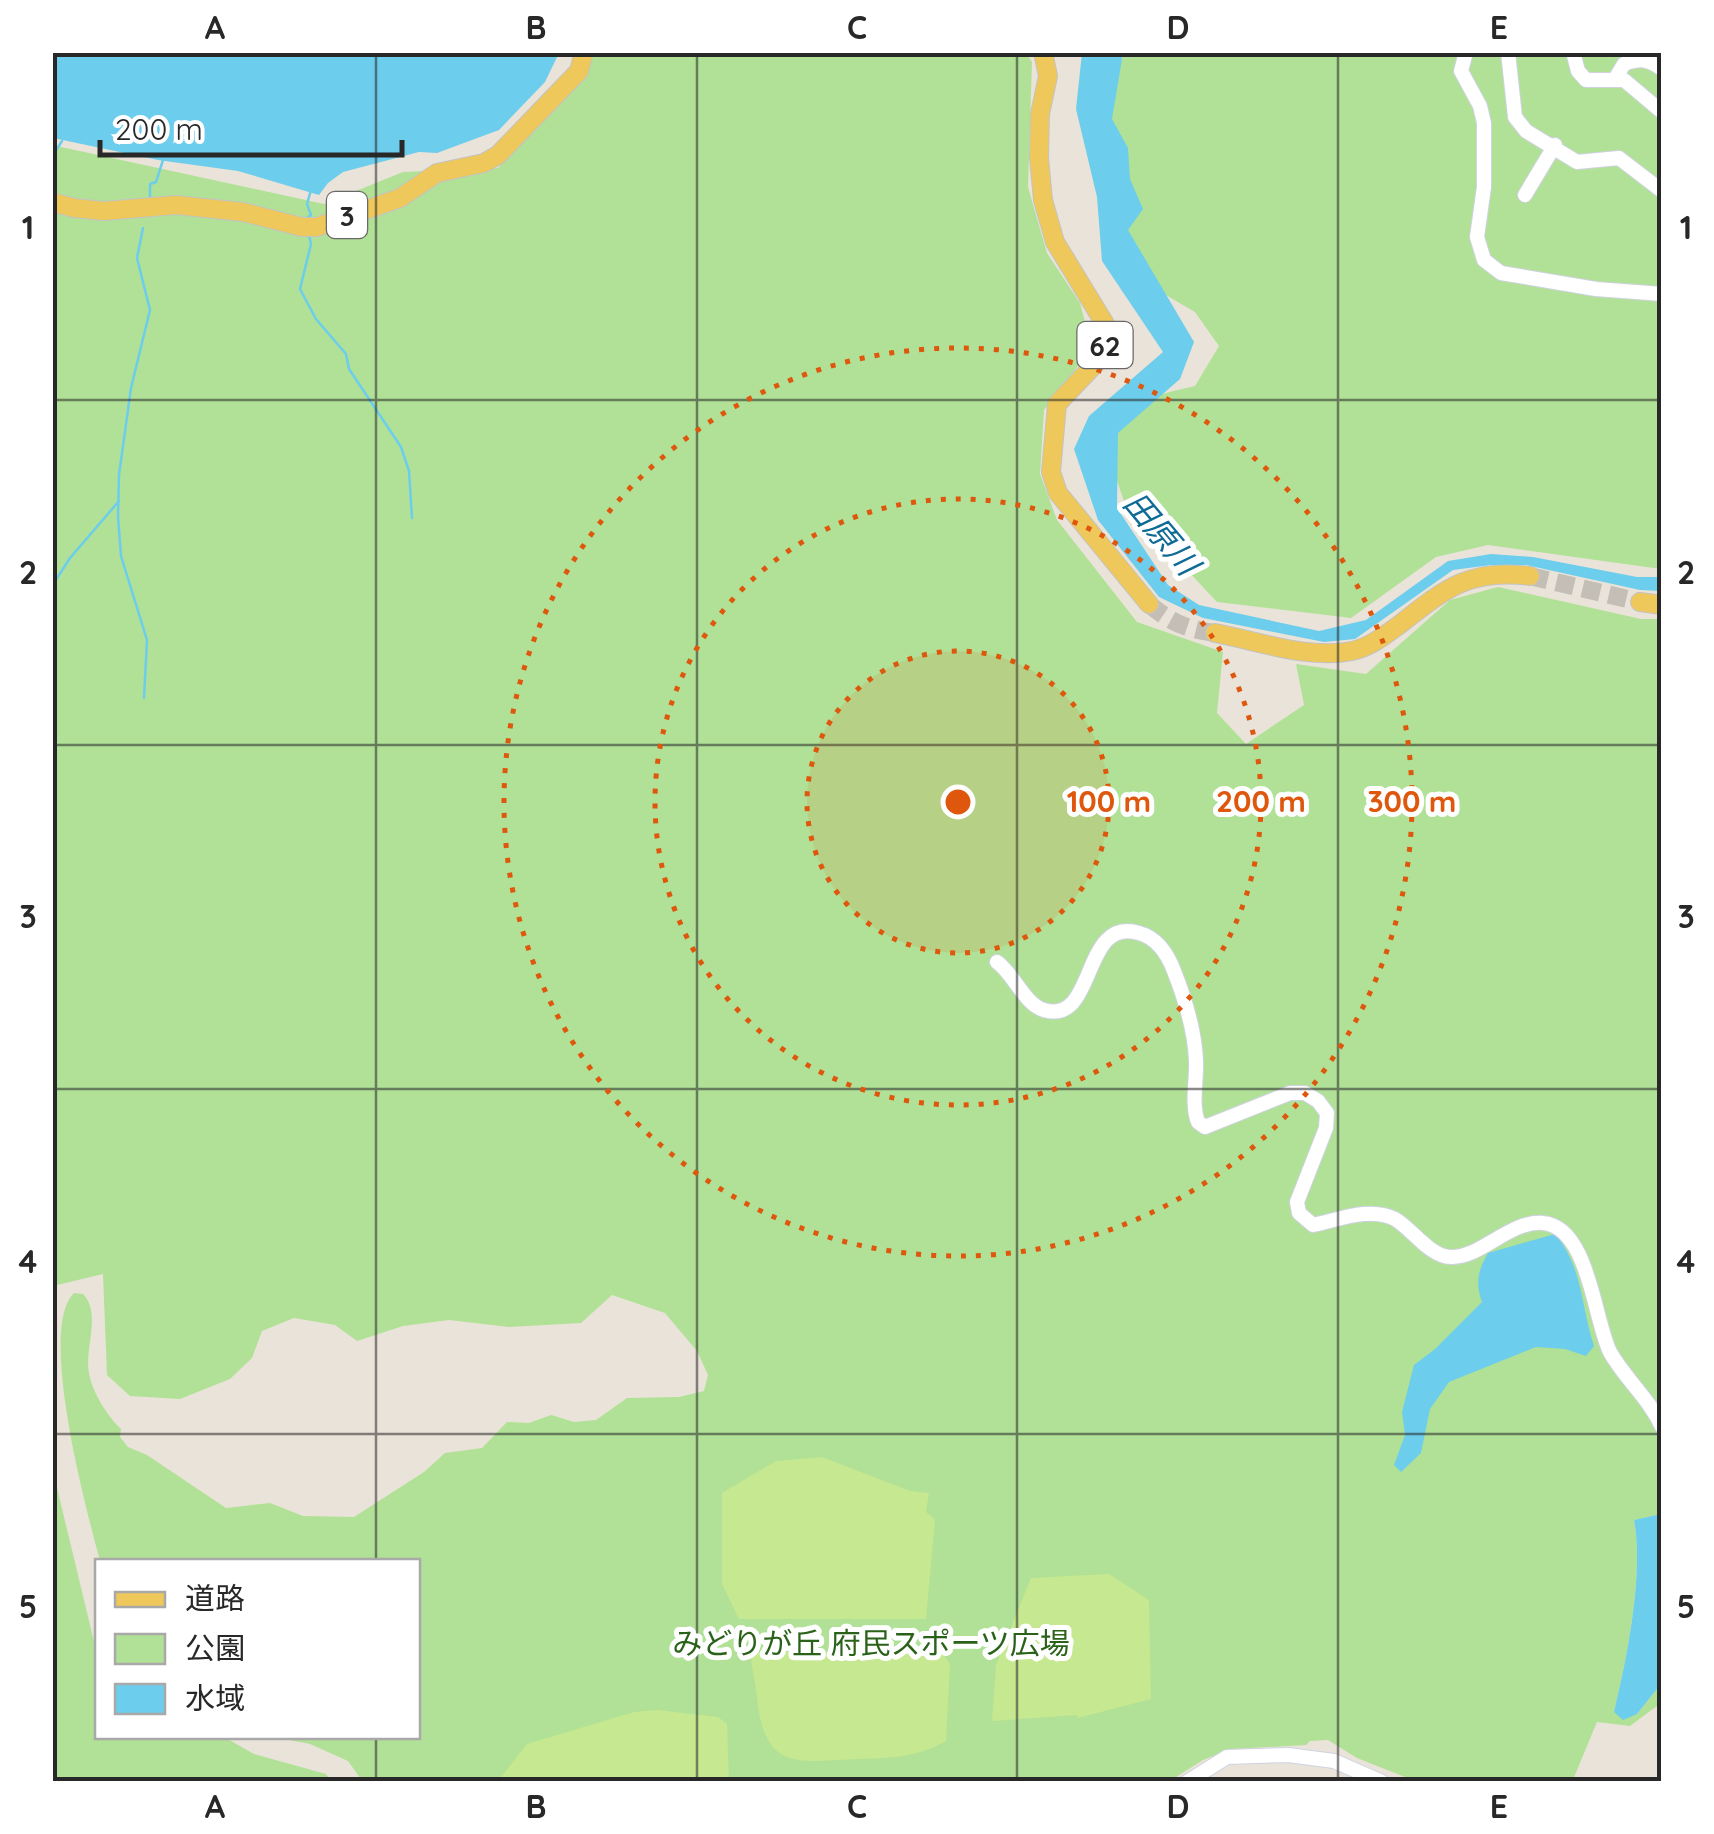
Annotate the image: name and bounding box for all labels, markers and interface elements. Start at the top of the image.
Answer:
text: A [205,7,226,47]
text: B [526,7,546,47]
text: C [847,7,867,47]
text: D [1167,7,1189,47]
text: E [1490,7,1508,47]
scale bar [100,95,402,157]
text: 200 m [115,110,203,148]
road number: 3 [327,192,367,238]
text: 1 [22,207,34,247]
text: 1 [1680,207,1692,247]
road number: 62 [1078,322,1132,368]
water label: 田原川 [1116,483,1210,585]
text: 2 [19,552,37,592]
text: 2 [1677,552,1695,592]
text: 100 m [1067,782,1151,820]
text: 200 m [1216,782,1306,820]
text: 300 m [1367,782,1457,820]
centre of rings [940,784,976,820]
text: 3 [19,896,37,936]
text: 3 [1677,896,1695,936]
text: 4 [19,1241,38,1281]
text: 4 [1677,1241,1696,1281]
legend [95,1559,420,1739]
text: 道路 [185,1579,245,1617]
text: 5 [19,1586,37,1626]
text: 5 [1677,1586,1695,1626]
park label: みどりが丘 府民スポーツ広場 [672,1624,1070,1662]
text: 公園 [185,1629,245,1667]
text: 水域 [185,1679,245,1717]
text: A [205,1786,226,1826]
text: B [526,1786,546,1826]
text: C [847,1786,867,1826]
text: D [1167,1786,1189,1826]
text: E [1490,1786,1508,1826]

